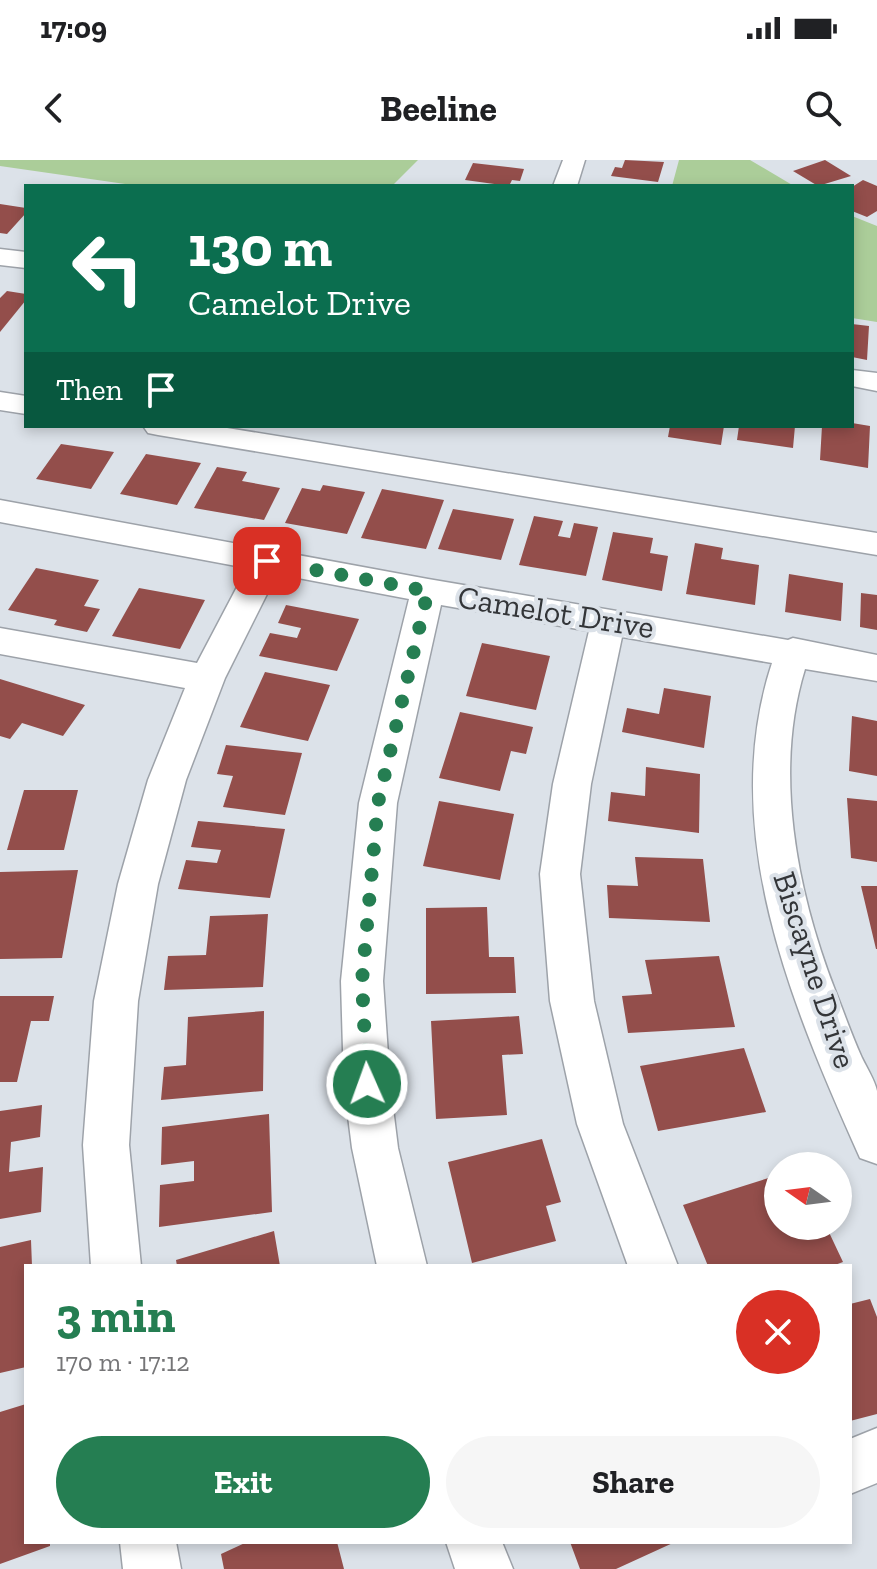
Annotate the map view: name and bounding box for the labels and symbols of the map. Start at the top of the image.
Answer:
pin [233,527,301,595]
street label: Camelot Drive [455,578,657,646]
street label: Biscayne Drive [765,867,865,1073]
position arrow [325,1042,409,1126]
north arrow [764,1152,852,1240]

